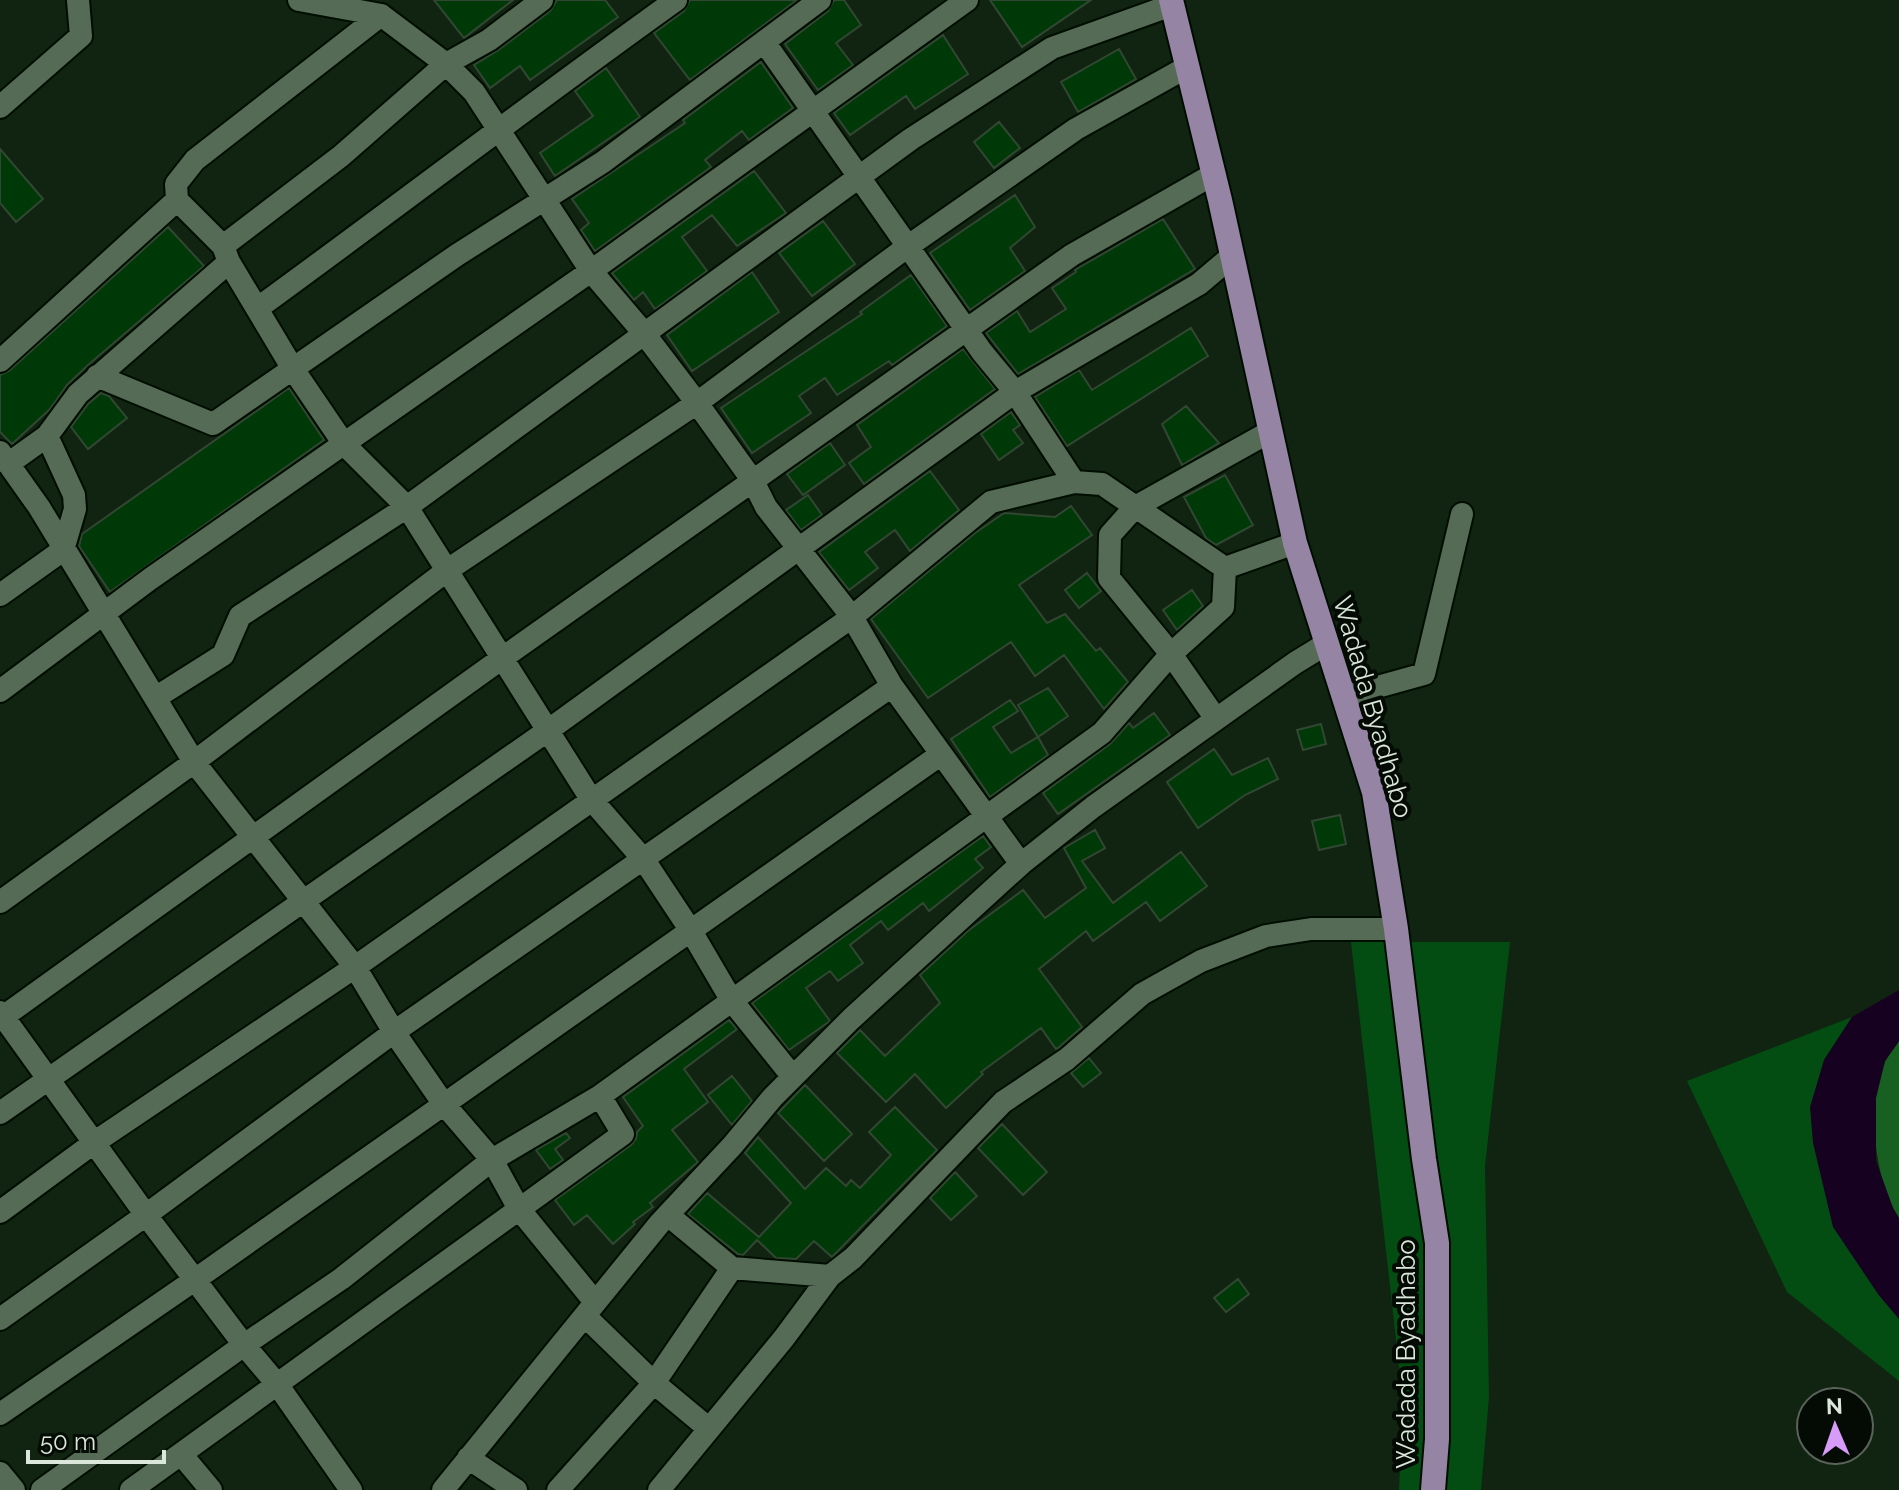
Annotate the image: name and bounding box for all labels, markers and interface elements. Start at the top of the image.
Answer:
street label: Wadada Byadhabo [1327,593,1419,821]
street label: Wadada Byadhabo [1391,1239,1421,1469]
north arrow [1795,1386,1875,1466]
text: N [1825,1393,1843,1419]
scale bar [28,1414,164,1464]
text: 50 m [40,1427,96,1456]

